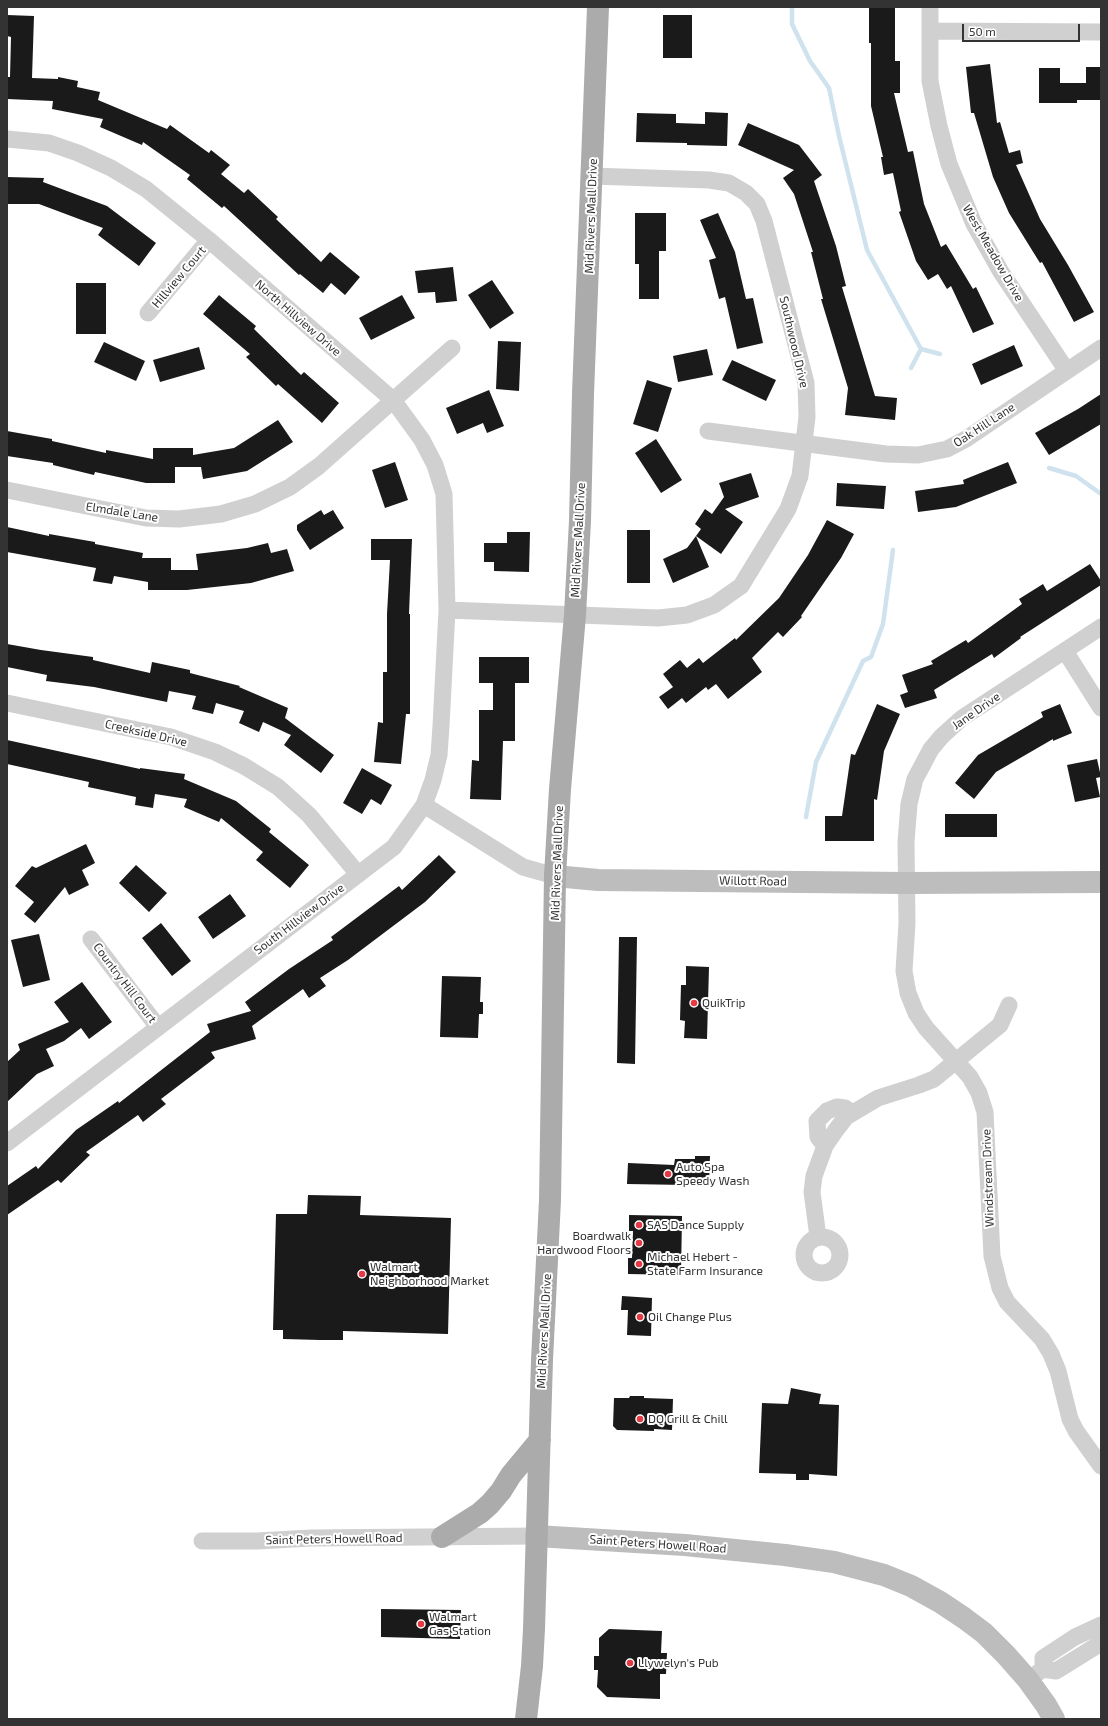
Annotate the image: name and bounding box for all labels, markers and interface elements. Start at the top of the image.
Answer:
scale bar [964,16,1082,42]
text: 50 m [969,24,996,38]
street label: Mid Rivers Mall Drive [582,158,600,274]
street label: West Meadow Drive [959,202,1027,304]
street label: Hillview Court [149,243,209,311]
street label: North Hillview Drive [252,277,344,359]
street label: Southwood Drive [776,295,812,389]
street label: Oak Hill Lane [951,400,1017,450]
street label: Mid Rivers Mall Drive [568,482,588,598]
street label: Elmdale Lane [85,499,159,525]
street label: Jane Drive [949,689,1003,733]
street label: Creekside Drive [103,717,189,749]
street label: Mid Rivers Mall Drive [548,805,566,921]
street label: Willott Road [719,873,787,889]
street label: South Hillview Drive [251,880,347,958]
street label: Country Hill Court [90,940,160,1026]
place label: QuikTrip [702,996,746,1010]
marker: QuikTrip [689,998,699,1008]
street label: Windstream Drive [979,1129,997,1227]
place label: Auto Spa Speedy Wash [676,1160,749,1188]
marker: Auto Spa Speedy Wash [663,1169,673,1179]
place label: SAS Dance Supply [647,1218,744,1232]
marker: SAS Dance Supply [634,1220,644,1230]
place label: Boardwalk Hardwood Floors [537,1229,631,1257]
marker: Boardwalk Hardwood Floors [634,1238,644,1248]
place label: Michael Hebert - State Farm Insurance [647,1250,763,1278]
marker: Michael Hebert - State Farm Insurance [634,1259,644,1269]
place label: Walmart Neighborhood Market [370,1260,489,1288]
marker: Walmart Neighborhood Market [357,1269,367,1279]
street label: Mid Rivers Mall Drive [534,1273,554,1389]
place label: Oil Change Plus [648,1310,732,1324]
marker: Oil Change Plus [635,1312,645,1322]
place label: DQ Grill & Chill [648,1412,728,1426]
marker: DQ Grill & Chill [635,1414,645,1424]
street label: Saint Peters Howell Road [265,1531,403,1547]
street label: Saint Peters Howell Road [589,1532,727,1556]
place label: Walmart Gas Station [429,1610,491,1638]
marker: Walmart Gas Station [416,1619,426,1629]
place label: Llywelyn's Pub [638,1656,719,1670]
marker: Llywelyn's Pub [625,1658,635,1668]

